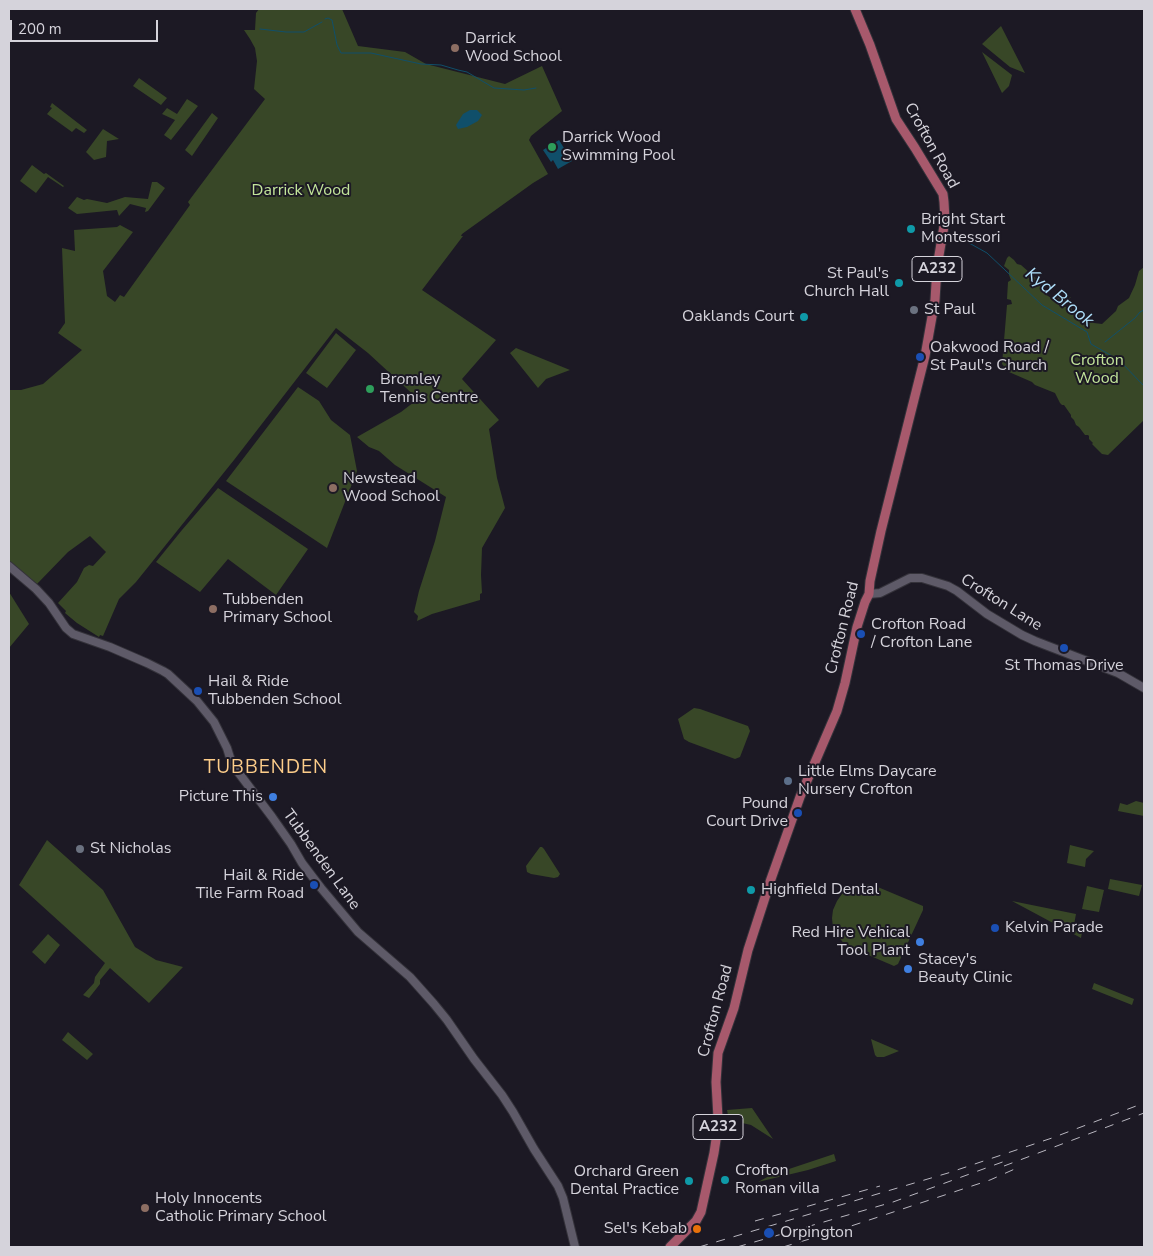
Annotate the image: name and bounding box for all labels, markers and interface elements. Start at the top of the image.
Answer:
scale bar [12,10,160,42]
text: 200 m [18,19,62,39]
place label: Darrick Wood School [465,29,562,67]
marker: Darrick Wood School [449,42,461,54]
street label: Crofton Road [900,100,962,192]
place label: Darrick Wood Swimming Pool [562,128,675,166]
marker: Darrick Wood Swimming Pool [546,141,558,153]
park label: Darrick Wood [252,181,350,201]
place label: Bright Start Montessori [921,210,1005,248]
marker: Bright Start Montessori [905,223,917,235]
road number: A232 [912,256,962,282]
place label: St Paul's Church Hall [804,264,889,302]
water label: Kyd Brook [1020,264,1098,332]
marker: St Paul's Church Hall [893,277,905,289]
place label: St Paul [924,300,975,320]
marker: St Paul [908,304,920,316]
place label: Oaklands Court [682,307,794,327]
marker: Oaklands Court [798,311,810,323]
place label: Oakwood Road / St Paul's Church [930,338,1049,376]
marker: Oakwood Road / St Paul's Church [914,351,926,363]
park label: Crofton Wood [1070,351,1124,389]
place label: Bromley Tennis Centre [380,370,478,408]
marker: Bromley Tennis Centre [364,383,376,395]
place label: Newstead Wood School [343,469,440,507]
marker: Newstead Wood School [327,482,339,494]
street label: Crofton Lane [957,570,1045,636]
street label: Crofton Road [822,580,864,676]
place label: Tubbenden Primary School [223,590,332,628]
marker: Tubbenden Primary School [207,603,219,615]
place label: Crofton Road / Crofton Lane [871,615,972,653]
marker: Crofton Road / Crofton Lane [855,628,867,640]
marker: St Thomas Drive [1058,642,1070,654]
place label: St Thomas Drive [1004,656,1124,676]
place label: Hail & Ride Tubbenden School [208,672,342,710]
marker: Hail & Ride Tubbenden School [192,685,204,697]
district label: TUBBENDEN [203,757,329,779]
place label: Little Elms Daycare Nursery Crofton [798,762,937,800]
marker: Little Elms Daycare Nursery Crofton [782,775,794,787]
place label: Picture This [179,787,263,807]
marker: Picture This [267,791,279,803]
place label: Pound Court Drive [706,794,788,832]
street label: Tubbenden Lane [278,806,364,914]
marker: Pound Court Drive [792,807,804,819]
place label: St Nicholas [90,839,171,859]
marker: St Nicholas [74,843,86,855]
place label: Hail & Ride Tile Farm Road [196,866,304,904]
marker: Hail & Ride Tile Farm Road [308,879,320,891]
place label: Highfield Dental [761,880,879,900]
marker: Highfield Dental [745,884,757,896]
place label: Kelvin Parade [1005,918,1103,938]
marker: Kelvin Parade [989,922,1001,934]
place label: Red Hire Vehical Tool Plant [791,923,910,961]
marker: Red Hire Vehical Tool Plant [914,936,926,948]
place label: Stacey's Beauty Clinic [918,950,1012,988]
street label: Crofton Road [694,963,738,1059]
marker: Stacey's Beauty Clinic [902,963,914,975]
road number: A232 [693,1114,743,1140]
place label: Crofton Roman villa [735,1161,820,1199]
place label: Orchard Green Dental Practice [570,1162,679,1200]
marker: Crofton Roman villa [719,1174,731,1186]
marker: Orchard Green Dental Practice [683,1175,695,1187]
place label: Holy Innocents Catholic Primary School [155,1189,327,1227]
marker: Holy Innocents Catholic Primary School [139,1202,151,1214]
place label: Sel's Kebab [604,1219,687,1239]
marker: Sel's Kebab [691,1223,703,1235]
place label: Orpington [780,1223,853,1243]
marker: Orpington [762,1226,776,1240]

